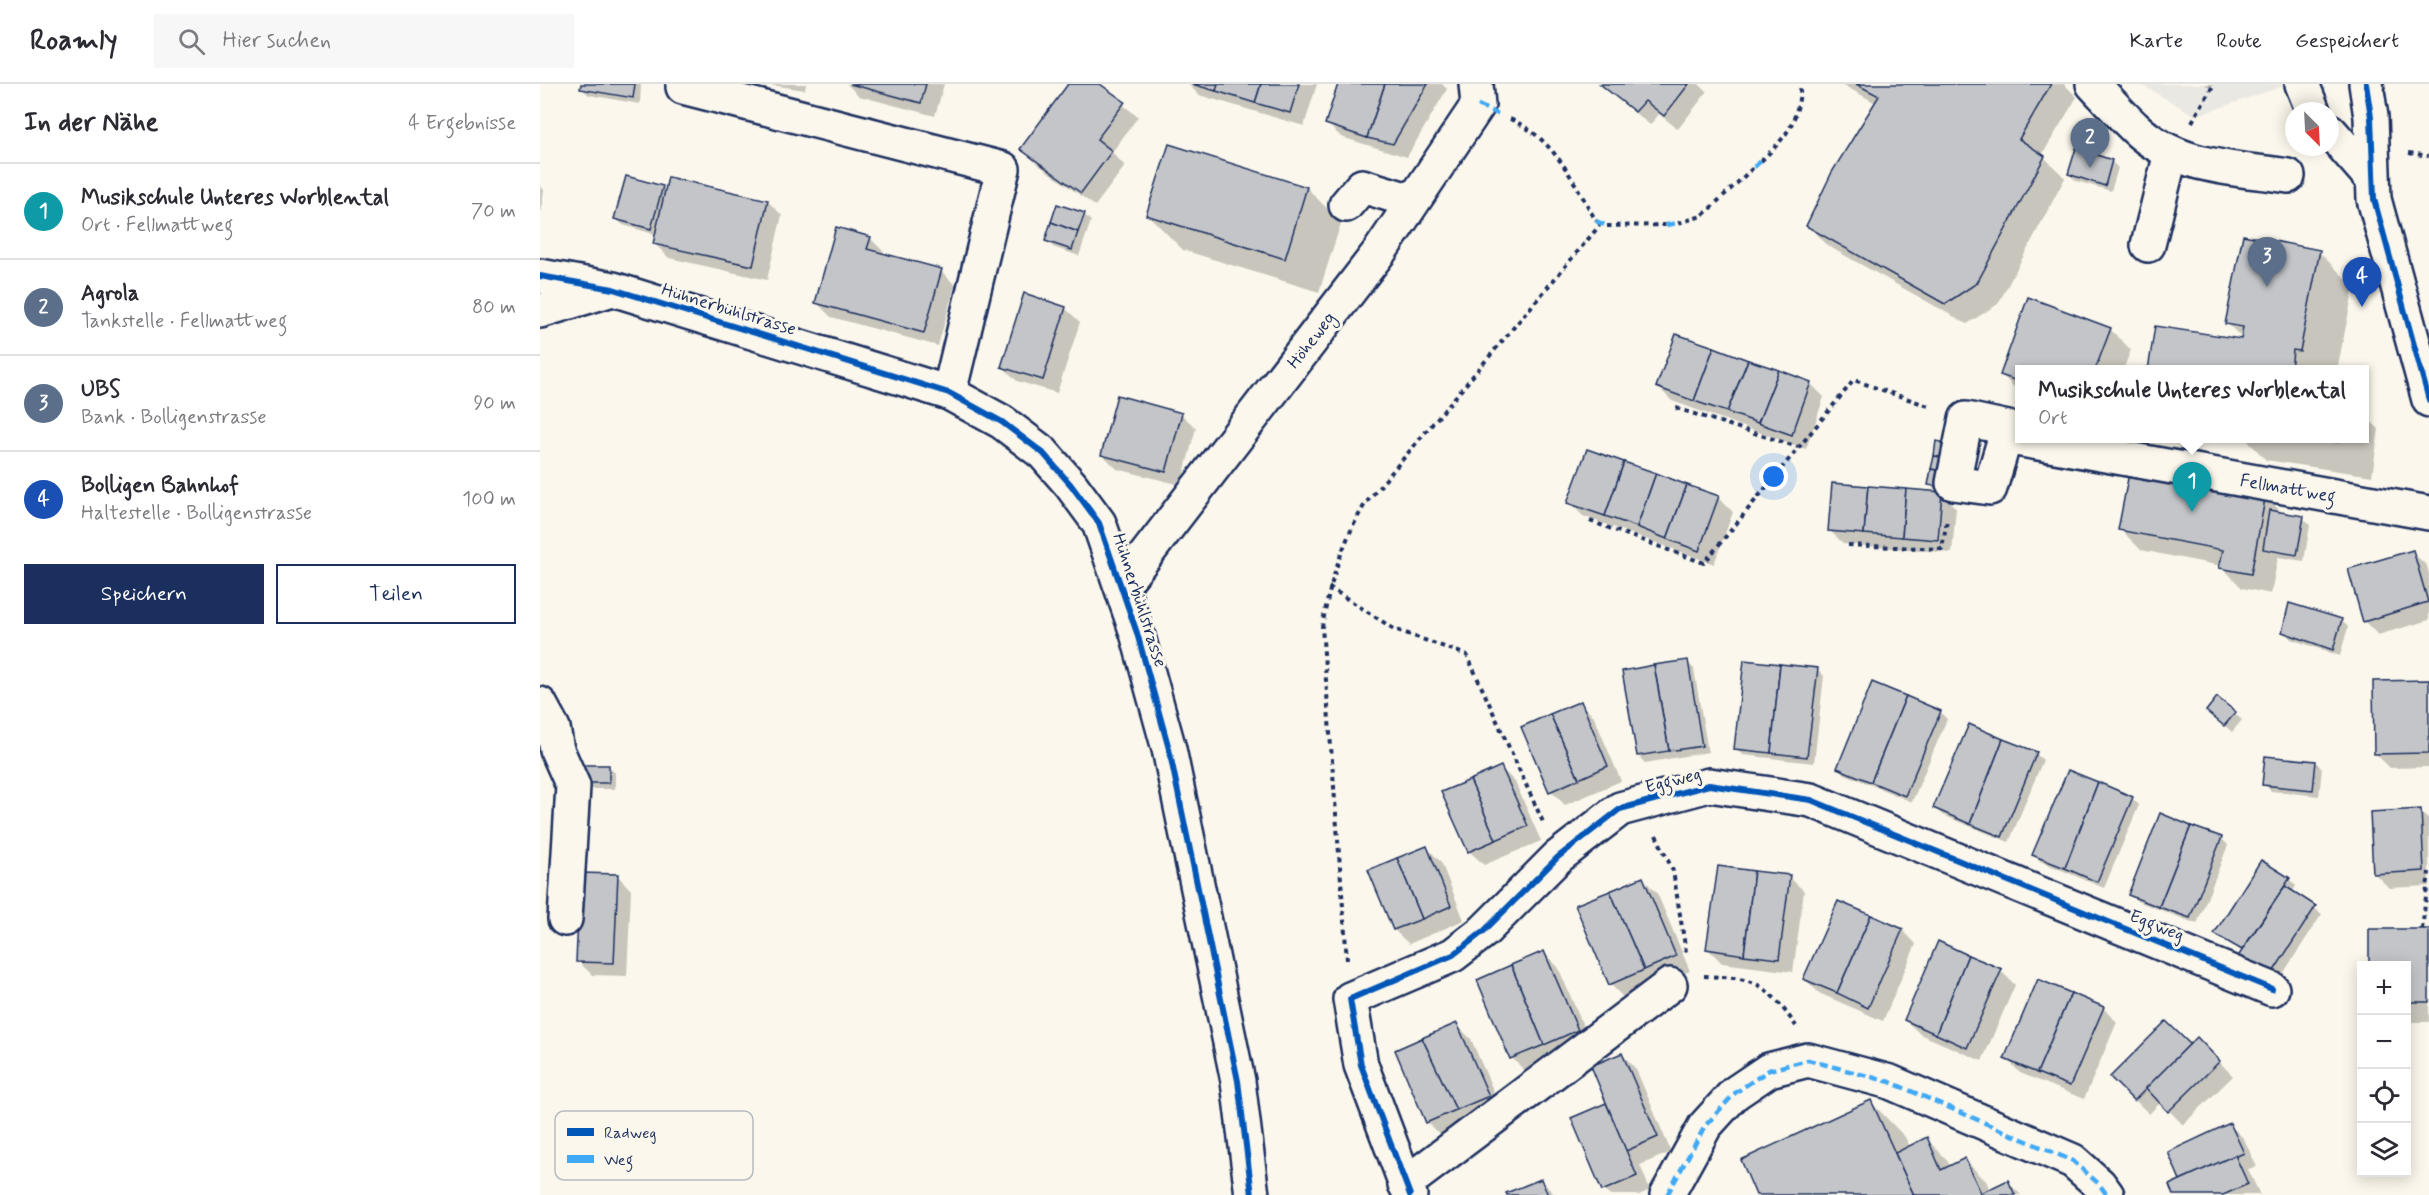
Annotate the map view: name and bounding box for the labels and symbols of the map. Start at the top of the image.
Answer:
north arrow [2285,102,2339,156]
pin: 2 [2070,118,2110,168]
pin: 3 [2248,238,2286,287]
pin: 4 [2342,258,2382,307]
street label: Hühnerbühlstrasse [658,278,799,342]
street label: Höheweg [1282,307,1342,375]
your location [1759,462,1788,491]
pin: 1 [2172,462,2212,512]
street label: Fellmattweg [2238,469,2338,511]
street label: Hühnerbühlstrasse [1106,530,1172,670]
street label: Eggweg [1643,762,1704,801]
street label: Eggweg [2125,904,2188,950]
legend [555,1111,753,1180]
text: Radweg [604,1123,656,1144]
text: Weg [604,1150,633,1172]

